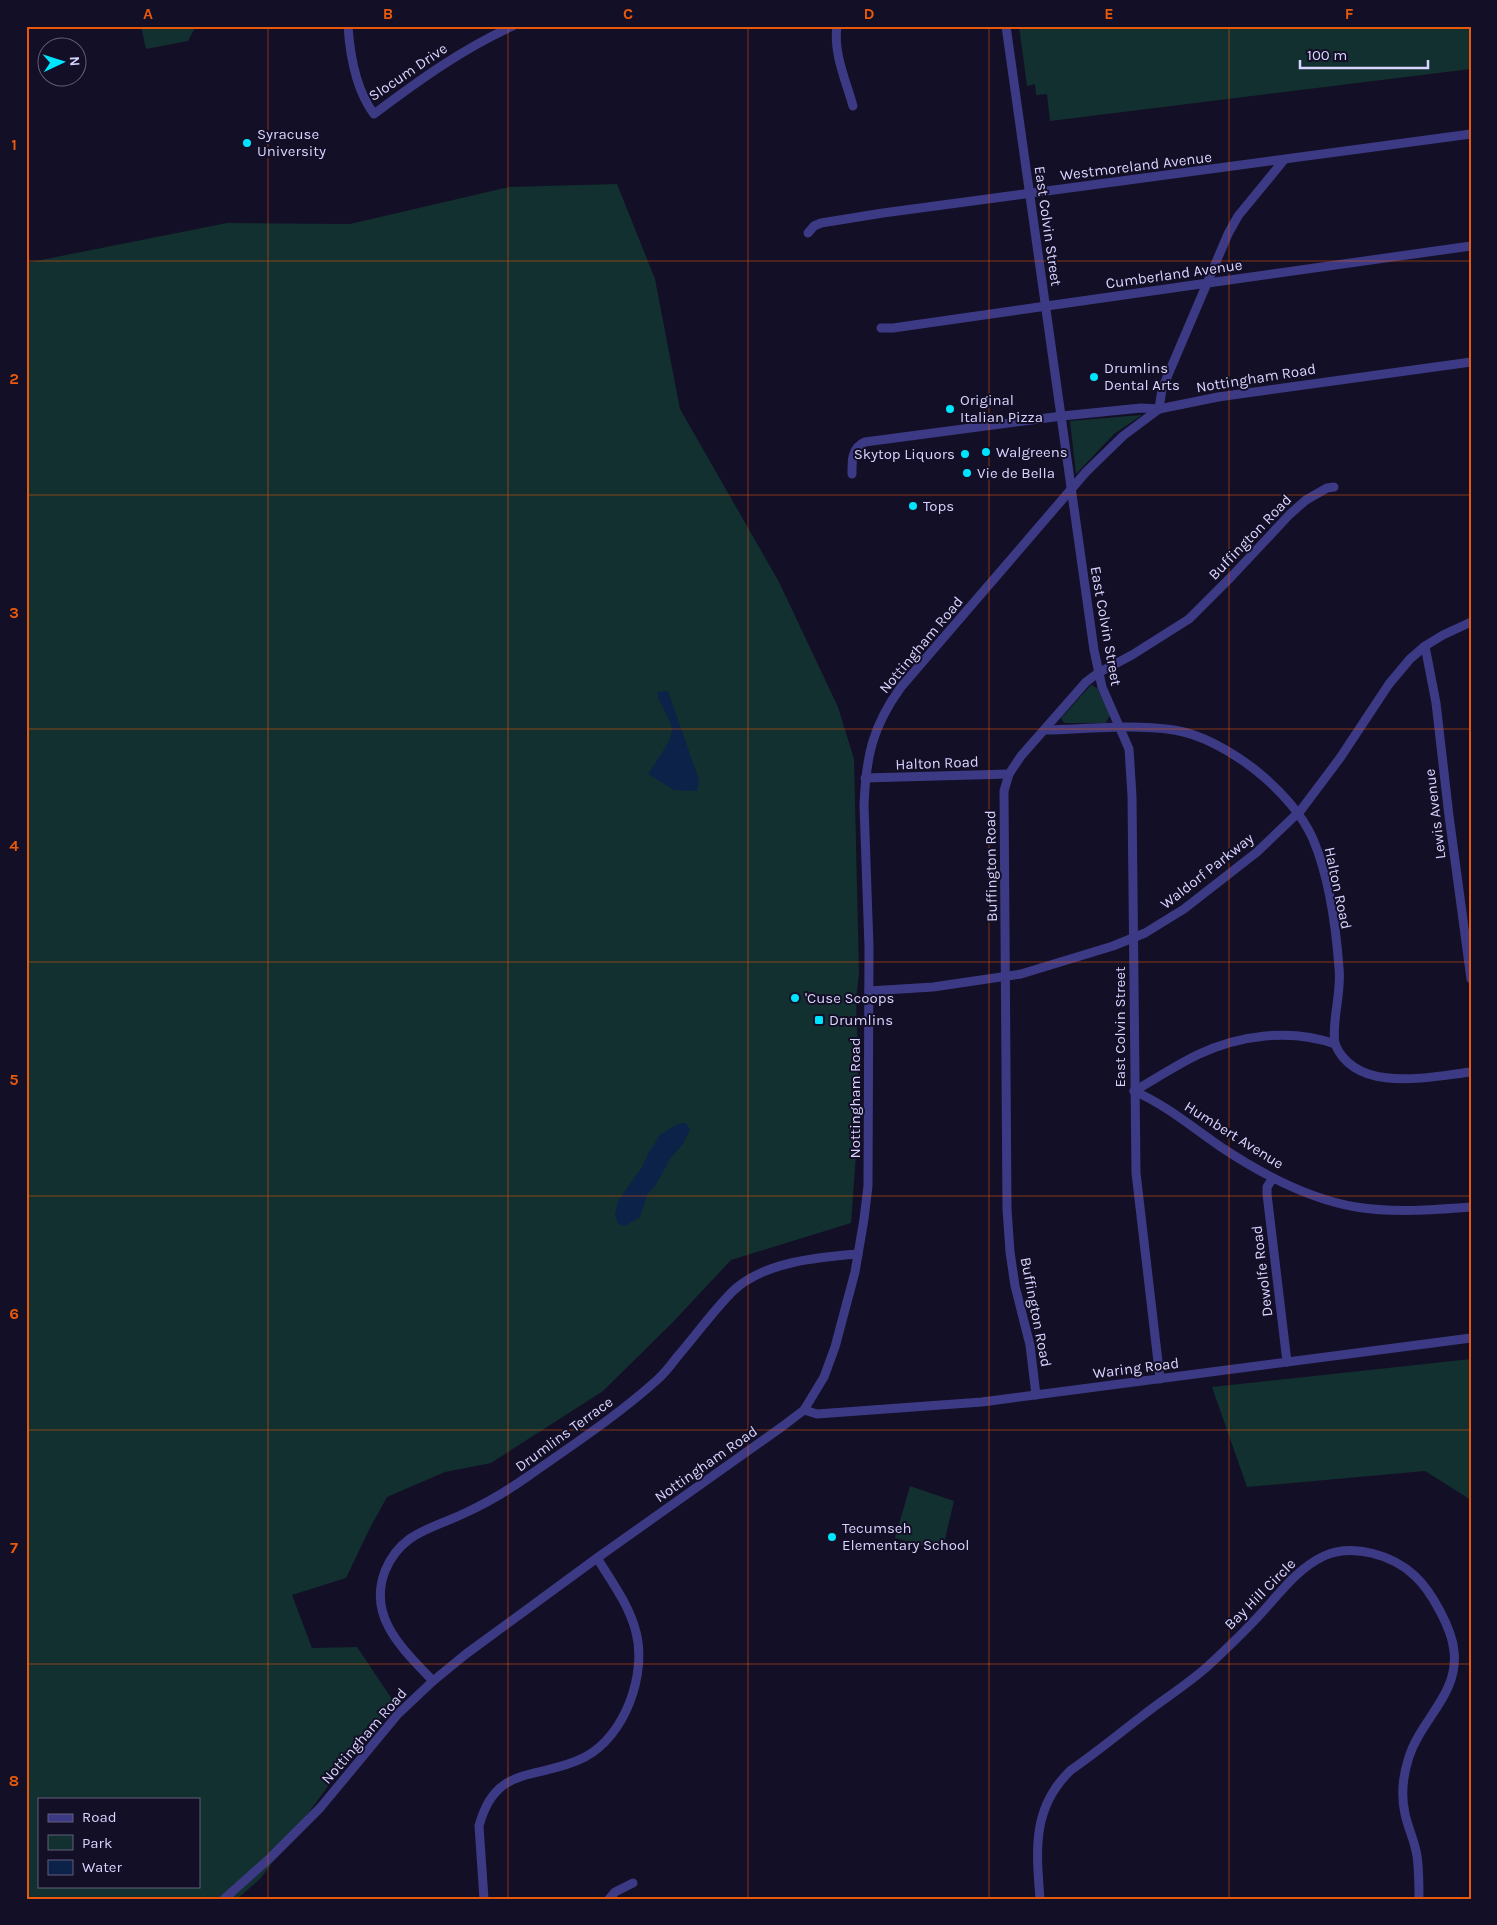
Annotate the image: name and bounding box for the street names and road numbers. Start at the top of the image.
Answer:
street label: Slocum Drive [365,39,451,105]
street label: Westmoreland Avenue [1059,148,1213,184]
street label: East Colvin Street [1031,165,1065,288]
street label: Cumberland Avenue [1105,256,1243,292]
street label: Nottingham Road [1195,360,1317,396]
street label: Buffington Road [1205,491,1295,583]
street label: East Colvin Street [1087,565,1125,688]
street label: Nottingham Road [875,593,967,697]
street label: Halton Road [895,753,979,773]
street label: Lewis Avenue [1421,768,1449,860]
street label: Buffington Road [981,810,1001,922]
street label: Waldorf Parkway [1157,829,1257,913]
street label: Halton Road [1321,845,1355,931]
street label: East Colvin Street [1111,966,1129,1088]
street label: Nottingham Road [846,1037,864,1159]
street label: Humbert Avenue [1181,1097,1287,1173]
street label: Dewolfe Road [1247,1224,1277,1318]
street label: Buffington Road [1017,1255,1055,1369]
street label: Waring Road [1092,1354,1180,1382]
street label: Drumlins Terrace [512,1393,616,1475]
street label: Nottingham Road [651,1422,761,1506]
street label: Bay Hill Circle [1221,1555,1299,1633]
street label: Nottingham Road [317,1684,411,1788]

